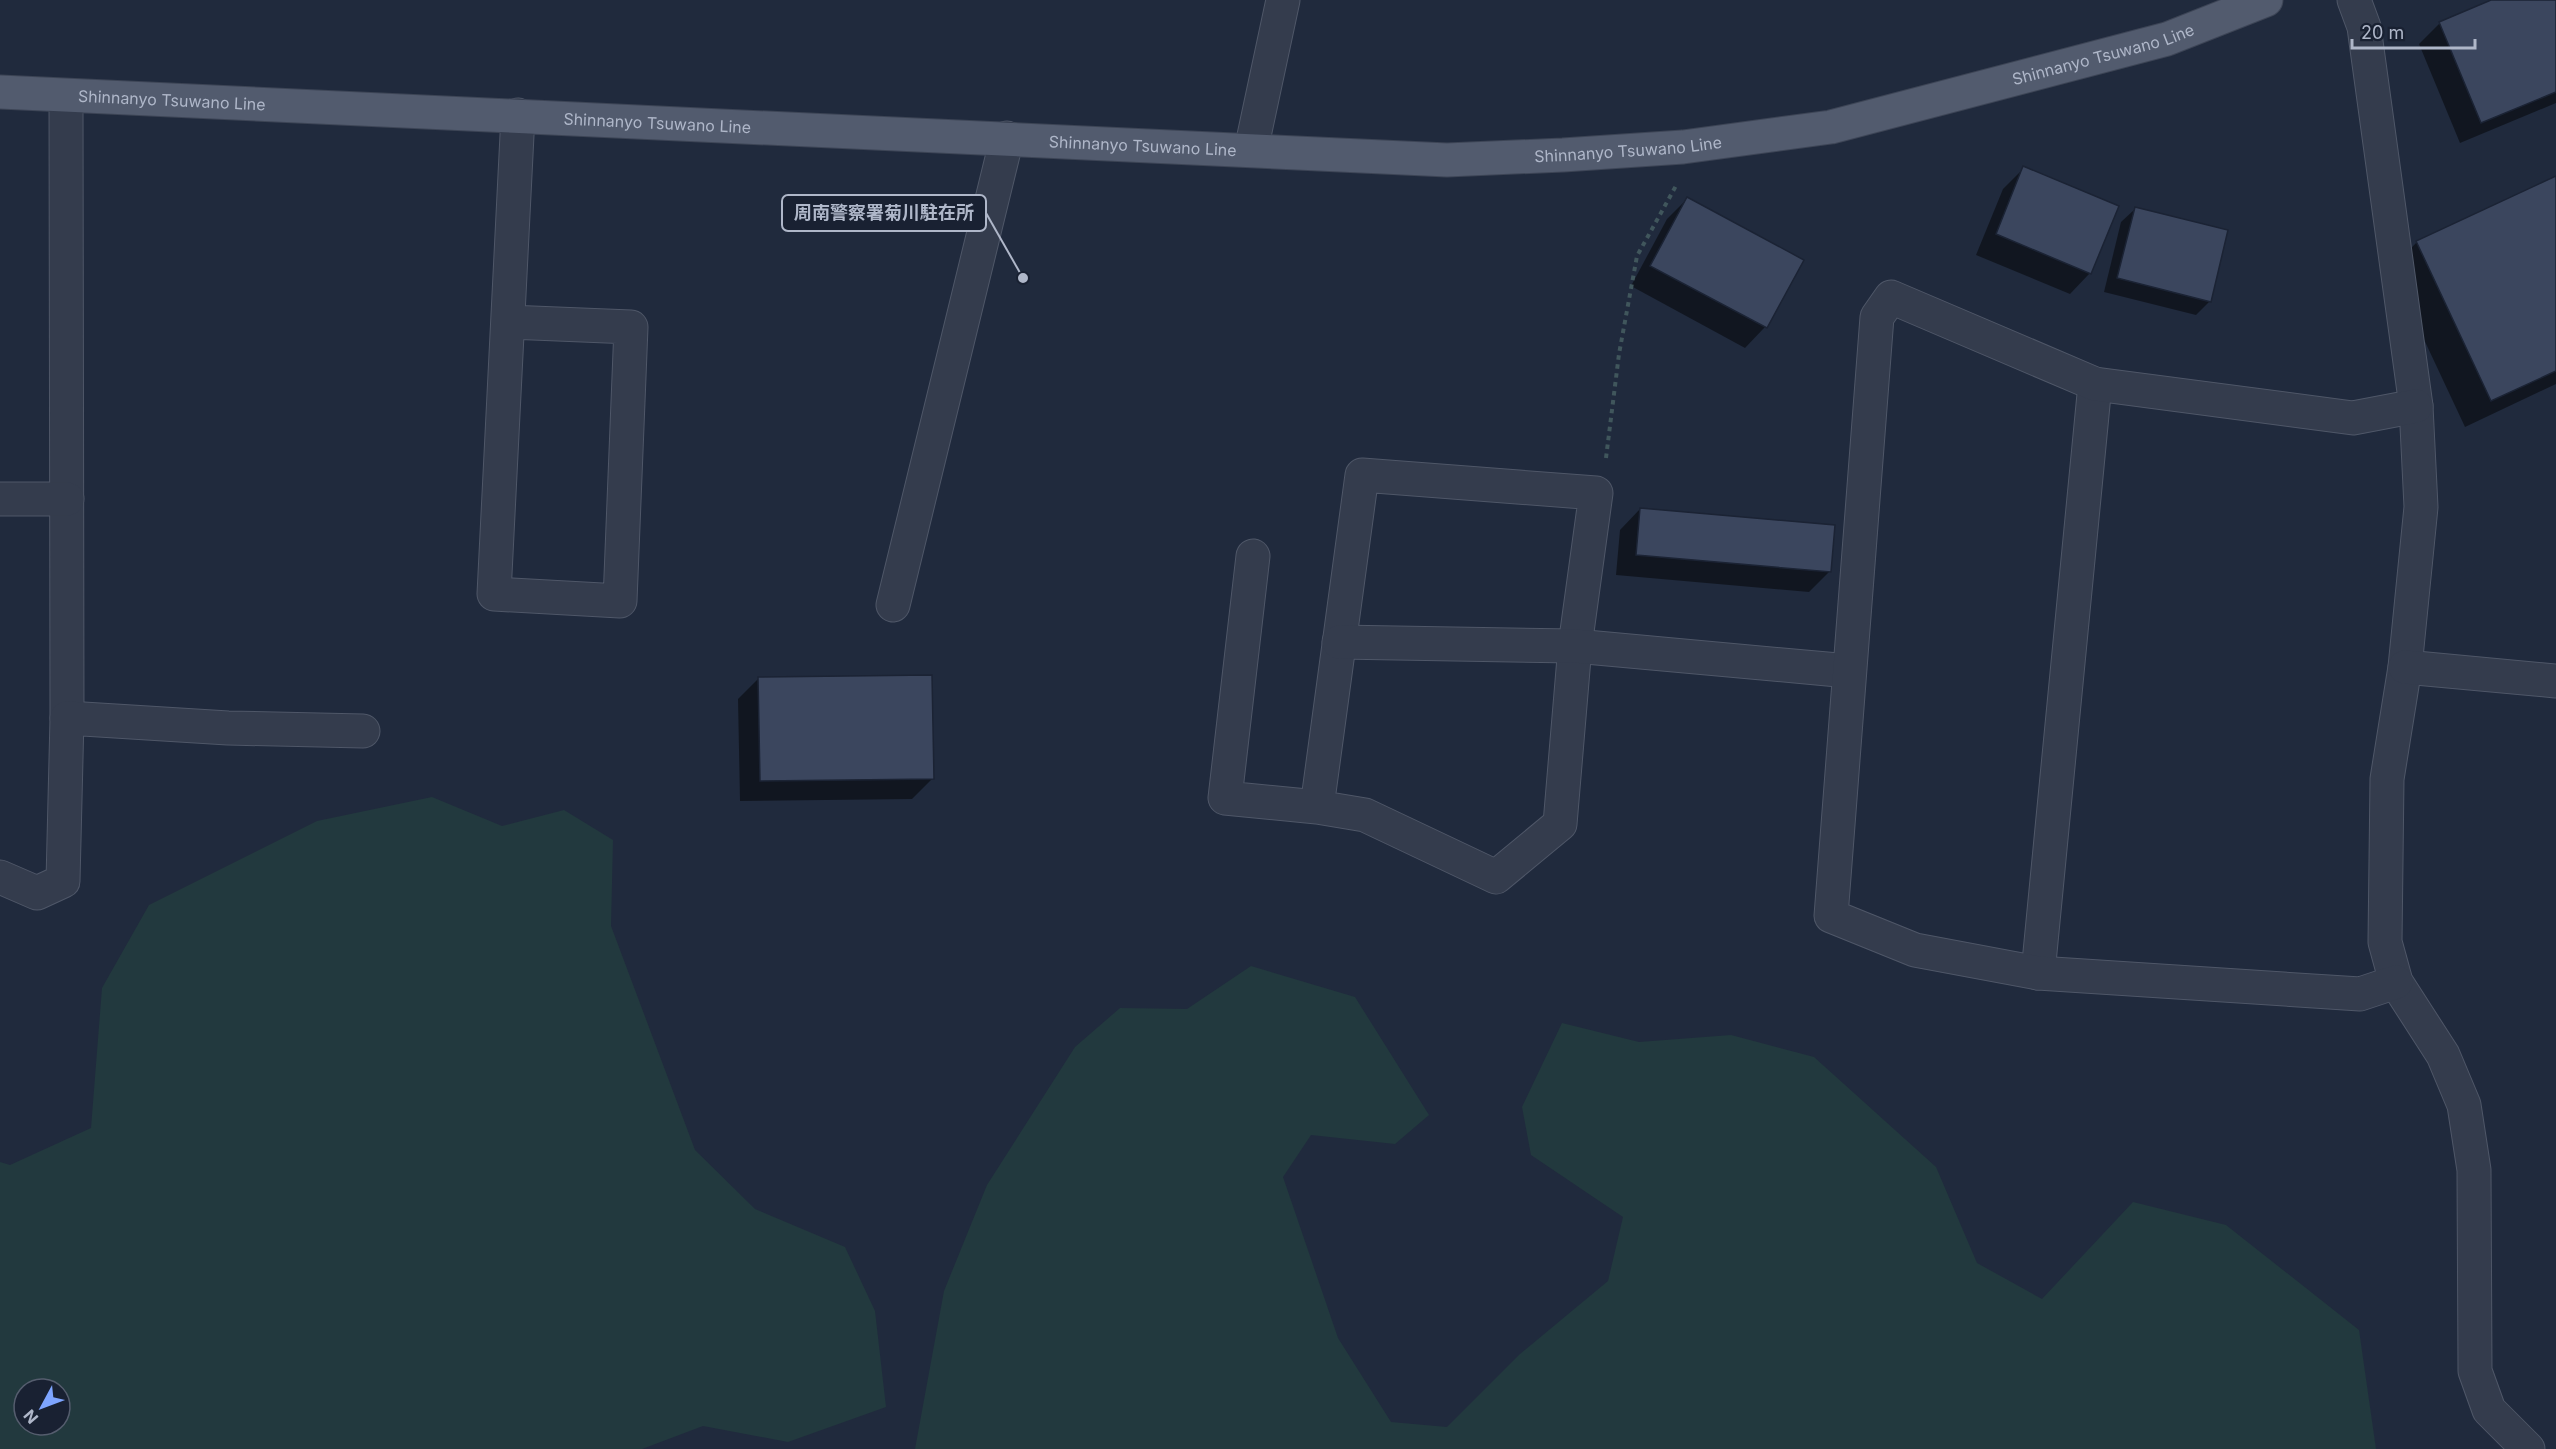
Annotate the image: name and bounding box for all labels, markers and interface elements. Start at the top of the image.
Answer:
scale bar [2352,12,2475,50]
street label: Shinnanyo Tsuwano Line [2010,19,2197,89]
text: 20 m [2361,22,2404,43]
street label: Shinnanyo Tsuwano Line [77,86,266,114]
street label: Shinnanyo Tsuwano Line [563,108,752,137]
street label: Shinnanyo Tsuwano Line [1048,131,1237,160]
street label: Shinnanyo Tsuwano Line [1534,132,1723,166]
callout: 周南警察署菊川駐在所 [782,195,986,231]
text: 周南警察署菊川駐在所 [794,202,974,223]
north arrow [12,1377,72,1437]
text: N [19,1406,42,1428]

